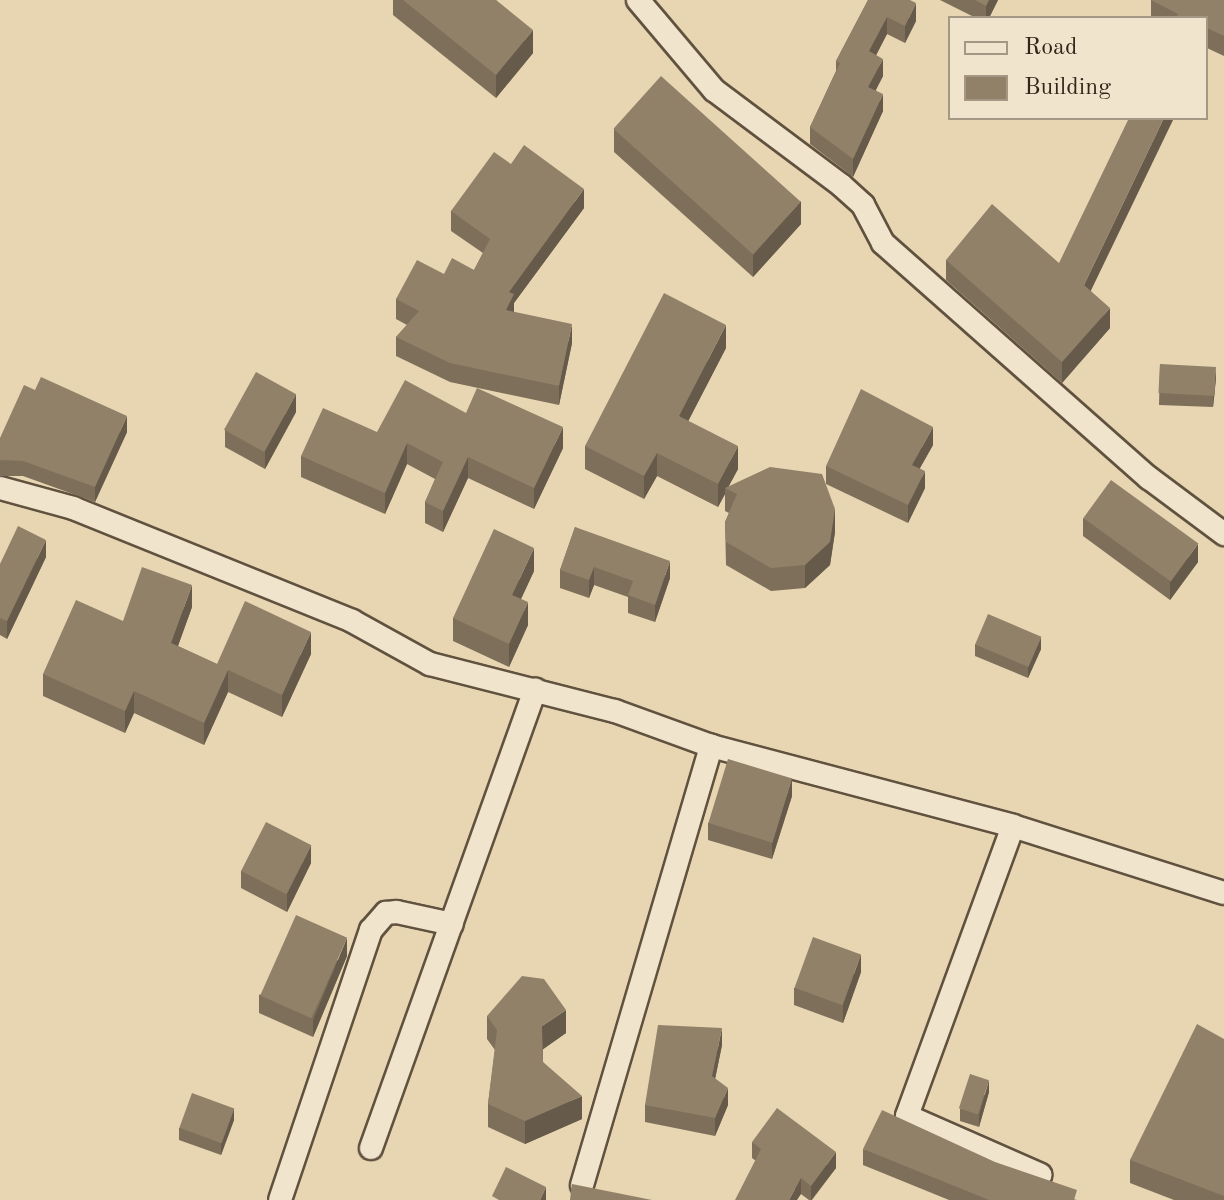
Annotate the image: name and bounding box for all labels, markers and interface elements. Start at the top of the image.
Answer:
legend [948,16,1208,120]
text: Road [1024,36,1077,60]
text: Building [1024,76,1111,100]

